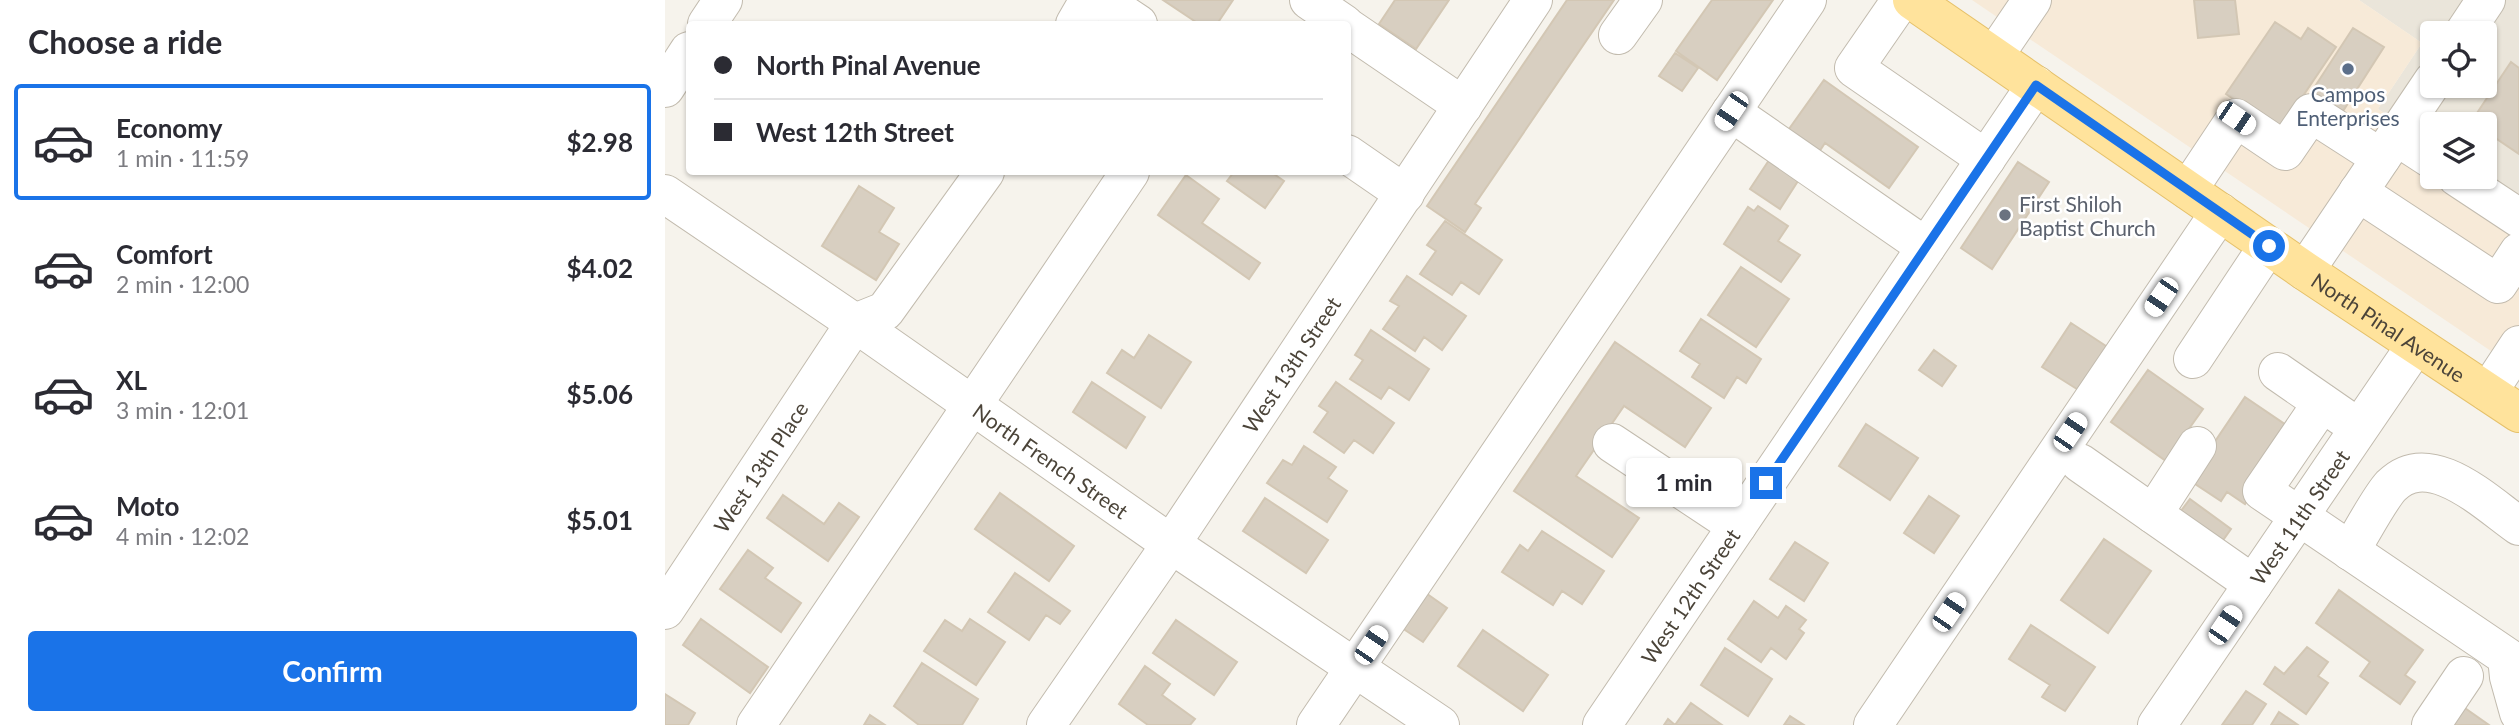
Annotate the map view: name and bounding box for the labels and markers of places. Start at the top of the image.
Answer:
marker: Campos Enterprises [2340,61,2356,77]
place label: Campos Enterprises [2296,81,2400,130]
place label: First Shiloh Baptist Church [2019,191,2156,240]
marker: First Shiloh Baptist Church [1997,207,2013,223]

